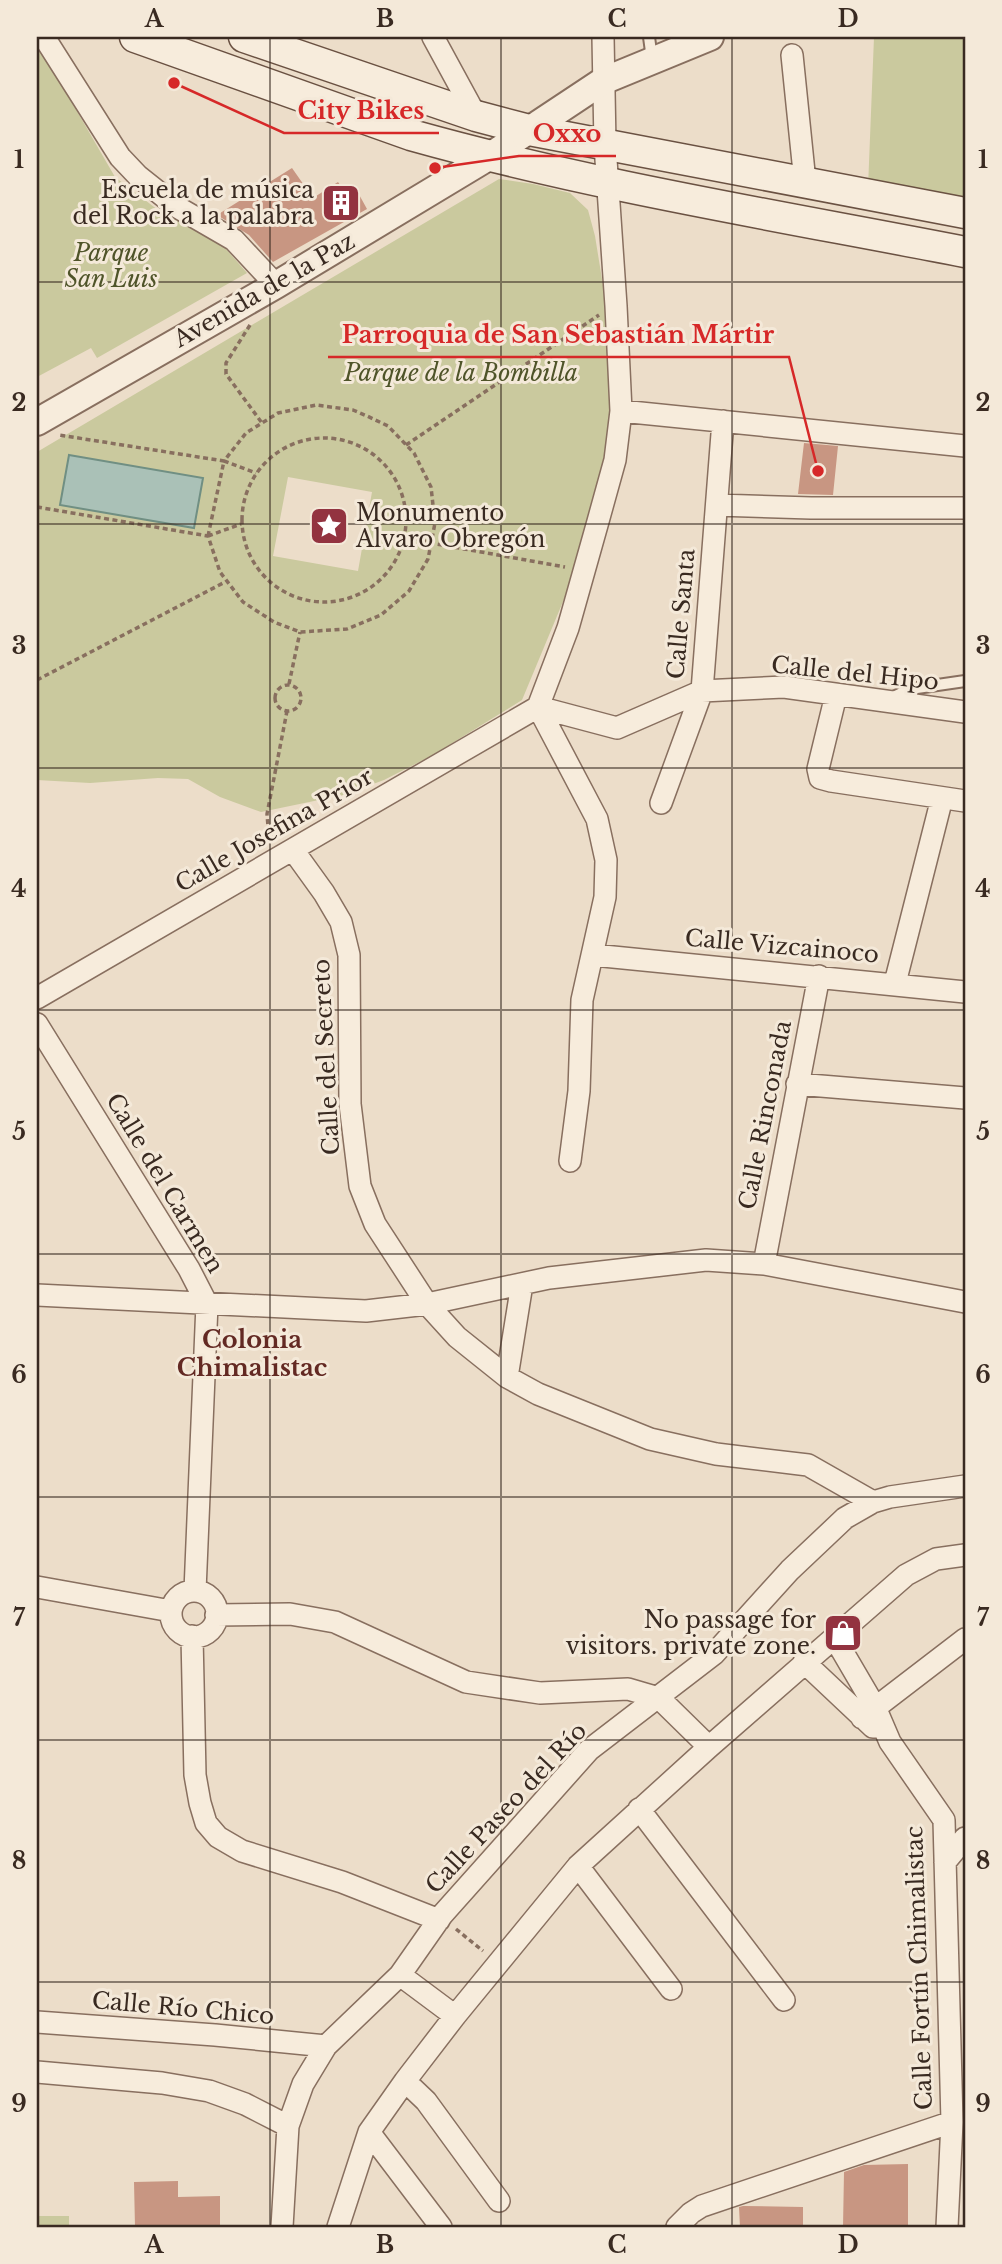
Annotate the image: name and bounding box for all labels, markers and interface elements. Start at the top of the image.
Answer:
text: A [144,5,165,33]
text: B [376,5,394,33]
text: C [608,5,626,33]
text: D [837,5,859,33]
callout: City Bikes [284,88,439,133]
text: City Bikes [297,96,425,125]
callout: Oxxo [519,111,616,156]
text: Oxxo [533,119,601,148]
text: 1 [14,146,24,174]
text: 1 [978,146,988,174]
place label: Escuela de música del Rock a la palabra [73,176,314,230]
building icon: Escuela de música del Rock a la palabra [320,182,362,224]
street label: Avenida de la Paz [168,227,360,354]
park label: Parque San Luis [65,239,158,293]
callout: Parroquia de San Sebastián Mártir [328,312,789,357]
text: Parroquia de San Sebastián Mártir [342,320,774,349]
park label: Parque de la Bombilla [343,359,578,387]
text: 2 [12,389,26,417]
text: 2 [976,389,990,417]
place label: Monumento Alvaro Obregón [355,499,545,553]
place icon: Monumento Alvaro Obregón [308,505,350,547]
street label: Calle Santa [661,547,701,680]
text: 3 [12,632,26,660]
text: 3 [976,632,990,660]
street label: Calle del Hipo [770,650,940,696]
street label: Calle Josefina Prior [170,762,378,898]
text: 4 [11,875,27,903]
text: 4 [975,875,991,903]
street label: Calle Vizcainoco [684,924,880,968]
street label: Calle del Secreto [307,958,345,1156]
street label: Calle Rinconada [733,1018,797,1212]
street label: Calle del Carmen [100,1088,230,1278]
text: 5 [12,1118,26,1146]
text: 5 [976,1118,990,1146]
district label: Colonia Chimalistac [177,1325,327,1382]
text: 6 [11,1361,27,1389]
text: 6 [975,1361,991,1389]
text: 7 [13,1604,26,1632]
text: 7 [977,1604,990,1632]
place label: No passage for visitors. private zone. [566,1606,816,1660]
shop icon: No passage for visitors. private zone. [822,1612,864,1654]
street label: Calle Paseo del Río [420,1717,592,1899]
street label: Calle Fortín Chimalistac [900,1825,938,2111]
text: 8 [12,1847,26,1875]
text: 8 [976,1847,990,1875]
street label: Calle Río Chico [91,1986,275,2030]
text: 9 [11,2090,27,2118]
text: 9 [975,2090,991,2118]
text: A [144,2231,165,2259]
text: B [376,2231,394,2259]
text: C [608,2231,626,2259]
text: D [837,2231,859,2259]

